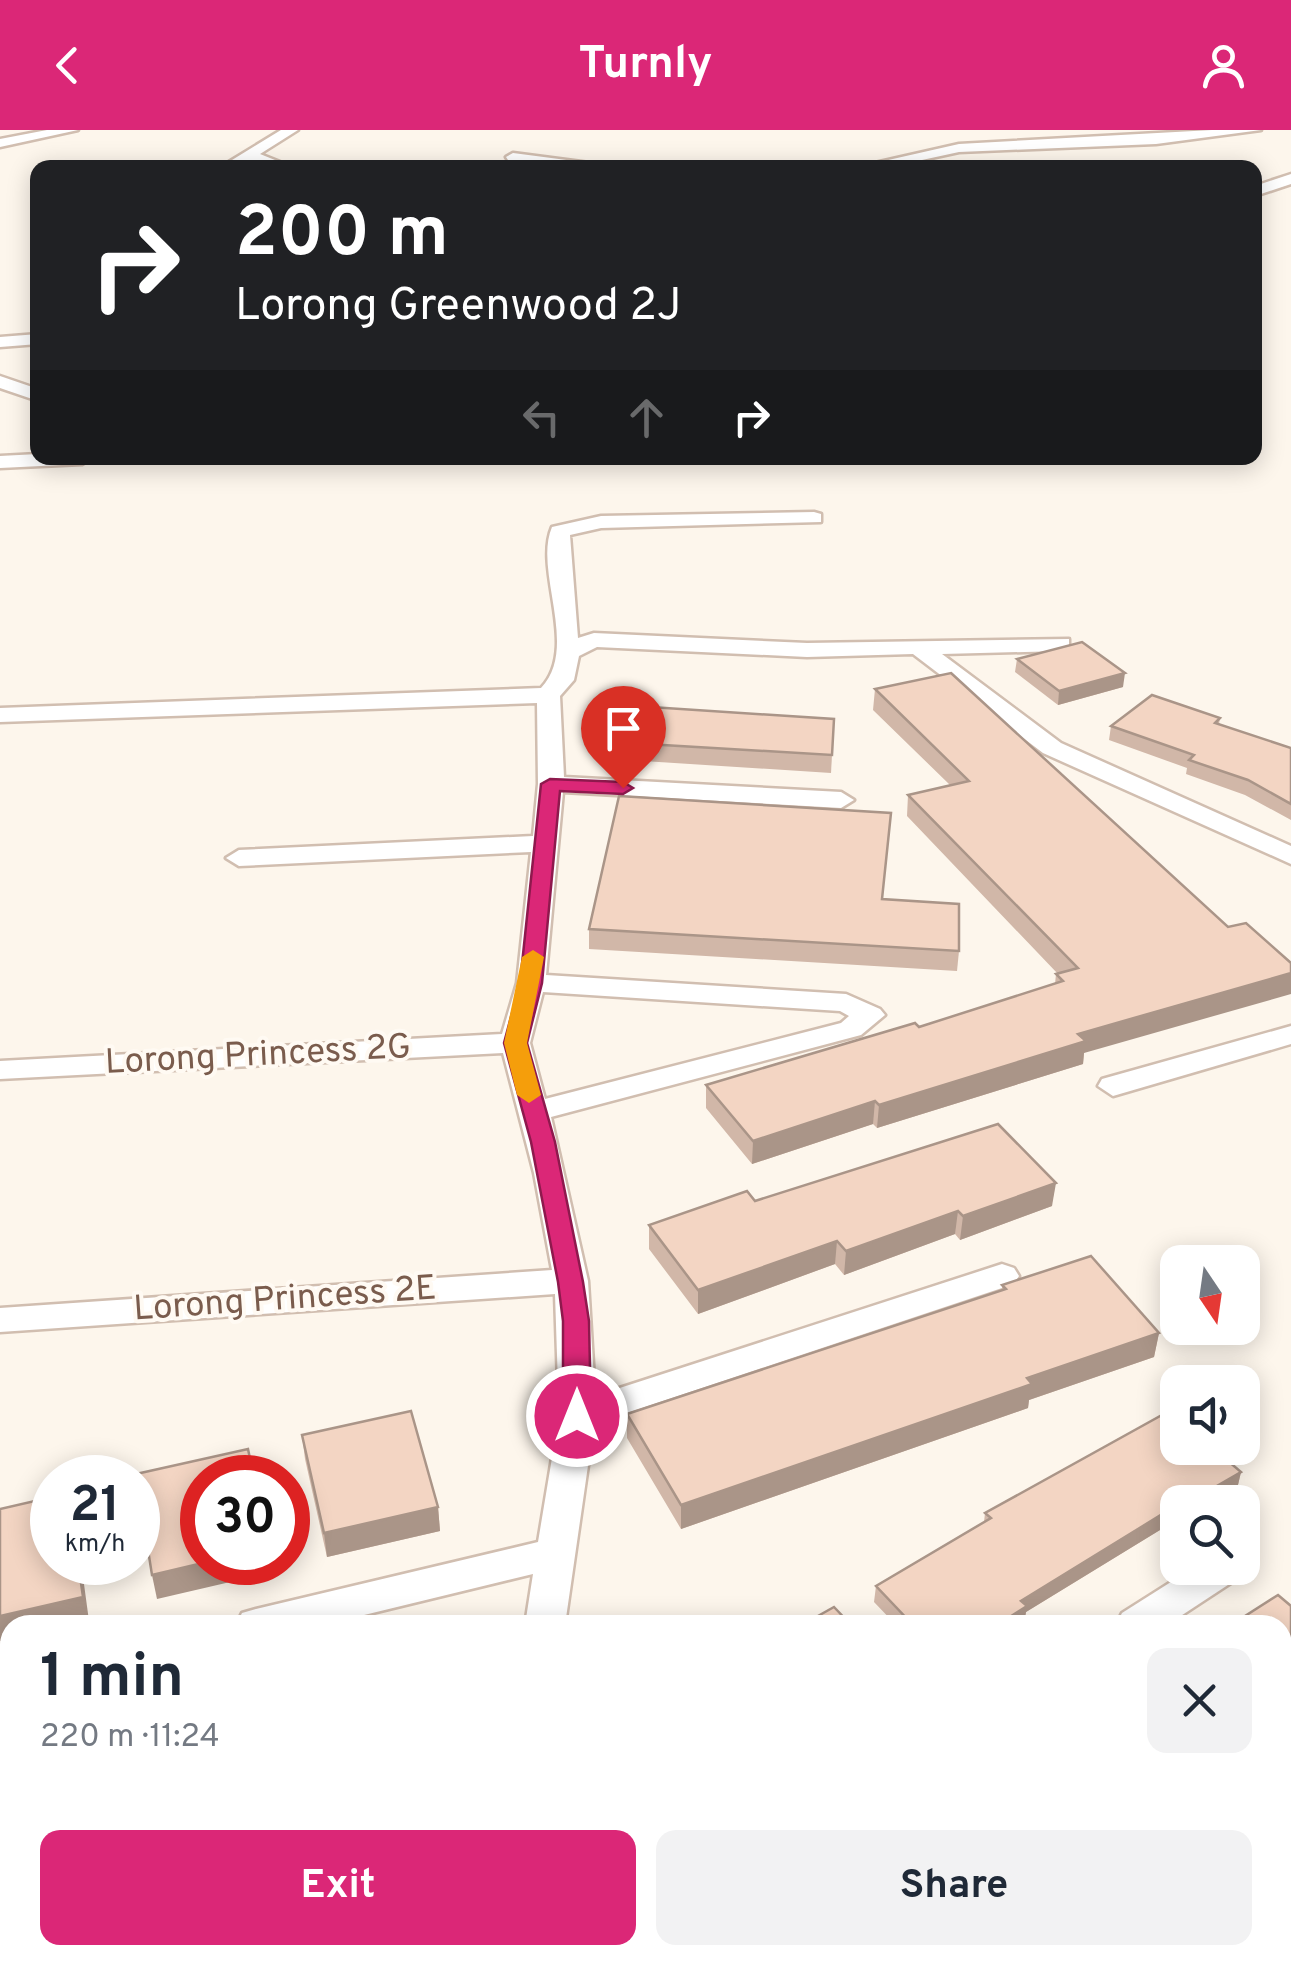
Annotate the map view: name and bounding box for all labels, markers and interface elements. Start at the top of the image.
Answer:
text: Turnly [578,37,713,94]
icon: back [40,38,95,93]
icon: person [1196,38,1251,93]
text: 200 m [235,192,449,281]
icon: right [70,200,200,330]
text: Lorong Greenwood 2J [235,279,682,336]
icon: left [514,390,569,445]
icon: ahead [619,390,674,445]
icon: right [724,390,779,445]
pin [581,686,666,789]
icon: arrive [596,701,651,756]
street label: Lorong Princess 2G [104,1026,412,1086]
north arrow [1160,1245,1260,1345]
map controls [1160,1245,1260,1585]
street label: Lorong Princess 2E [132,1267,438,1333]
position arrow [525,1364,629,1468]
button: sound [1160,1365,1260,1465]
speed limit sign: 30 [180,1455,310,1585]
text: 21 [70,1476,120,1539]
button: search [1160,1485,1260,1585]
text: km/h [65,1529,125,1561]
text: 1 min [40,1642,184,1718]
button: close [1147,1648,1252,1753]
text: 220 m · 11:24 [40,1718,220,1758]
button: Exit [40,1830,636,1945]
button: Share [656,1830,1252,1945]

